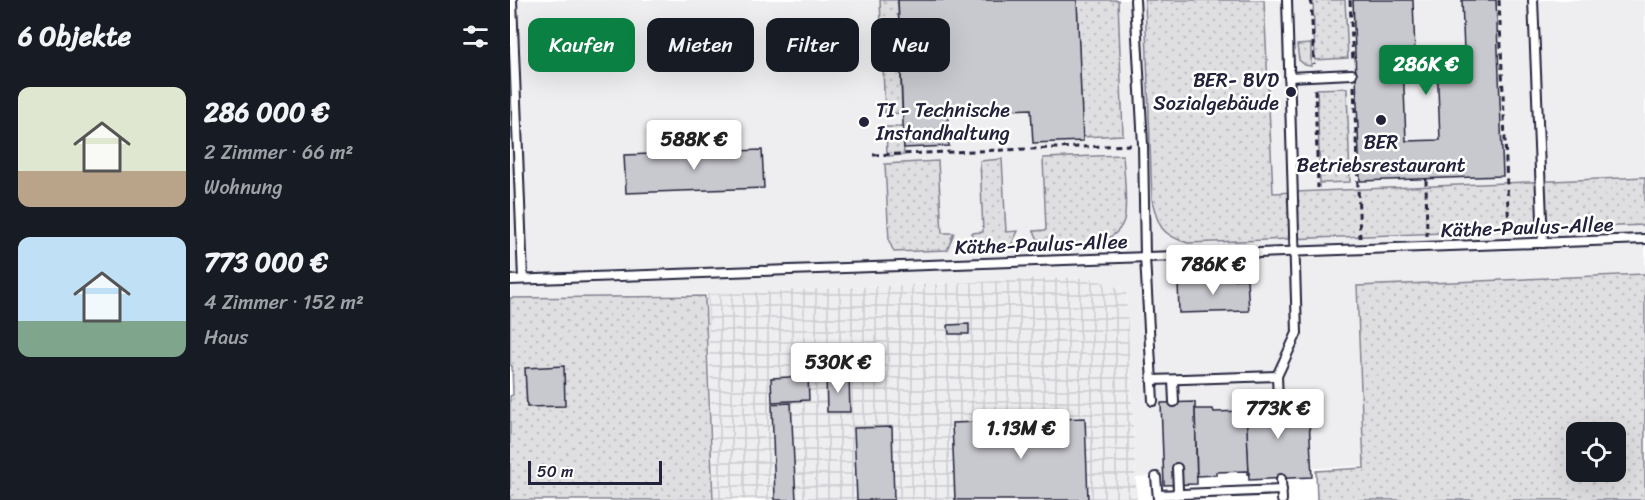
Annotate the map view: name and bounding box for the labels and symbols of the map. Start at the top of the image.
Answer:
pin: 286K € [1377,45,1475,96]
place label: BER- BVD Sozialgebäude [1153,63,1279,121]
marker: BER- BVD Sozialgebäude [1284,85,1298,99]
place label: TI - Technische Instandhaltung [875,93,1010,151]
marker: BER Betriebsrestaurant [1374,113,1388,127]
marker: TI - Technische Instandhaltung [857,115,871,129]
pin: 588K € [645,120,743,171]
place label: BER Betriebsrestaurant [1297,125,1466,183]
street label: Käthe-Paulus-Allee [1440,207,1614,248]
street label: Käthe-Paulus-Allee [954,224,1128,265]
pin: 786K € [1164,245,1262,296]
pin: 530K € [789,343,887,394]
pin: 773K € [1229,389,1327,440]
pin: 1.13M € [966,409,1076,460]
scale bar [528,458,662,486]

